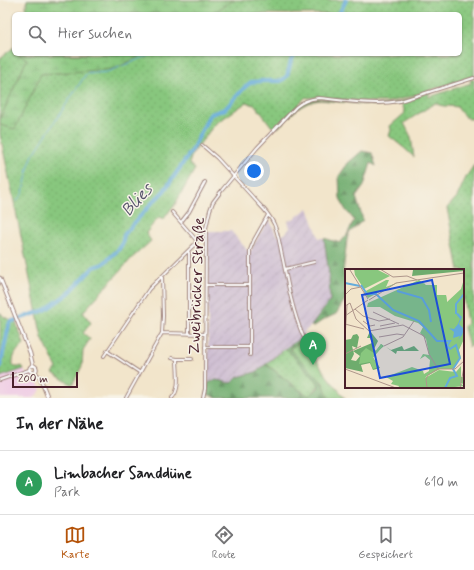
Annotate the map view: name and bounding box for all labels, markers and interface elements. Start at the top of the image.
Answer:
search box [12,12,462,56]
icon: search [26,23,48,45]
text: Hier suchen [58,24,132,44]
your location [244,161,264,181]
water label: Blies [117,178,158,221]
street label: Zweibrücker Straße [184,217,210,355]
inset map [345,269,464,388]
pin: A [300,332,326,365]
scale bar [12,370,78,389]
text: 200 m [18,372,48,386]
text: In der Nähe [16,413,104,435]
text: Limbacher Sanddüne [54,464,192,484]
text: A [25,474,33,491]
text: 610 m [424,474,458,491]
text: Park [54,484,80,501]
tab: Karte [61,524,89,562]
tab: Route [212,524,236,562]
tab: Gespeichert [358,524,413,562]

